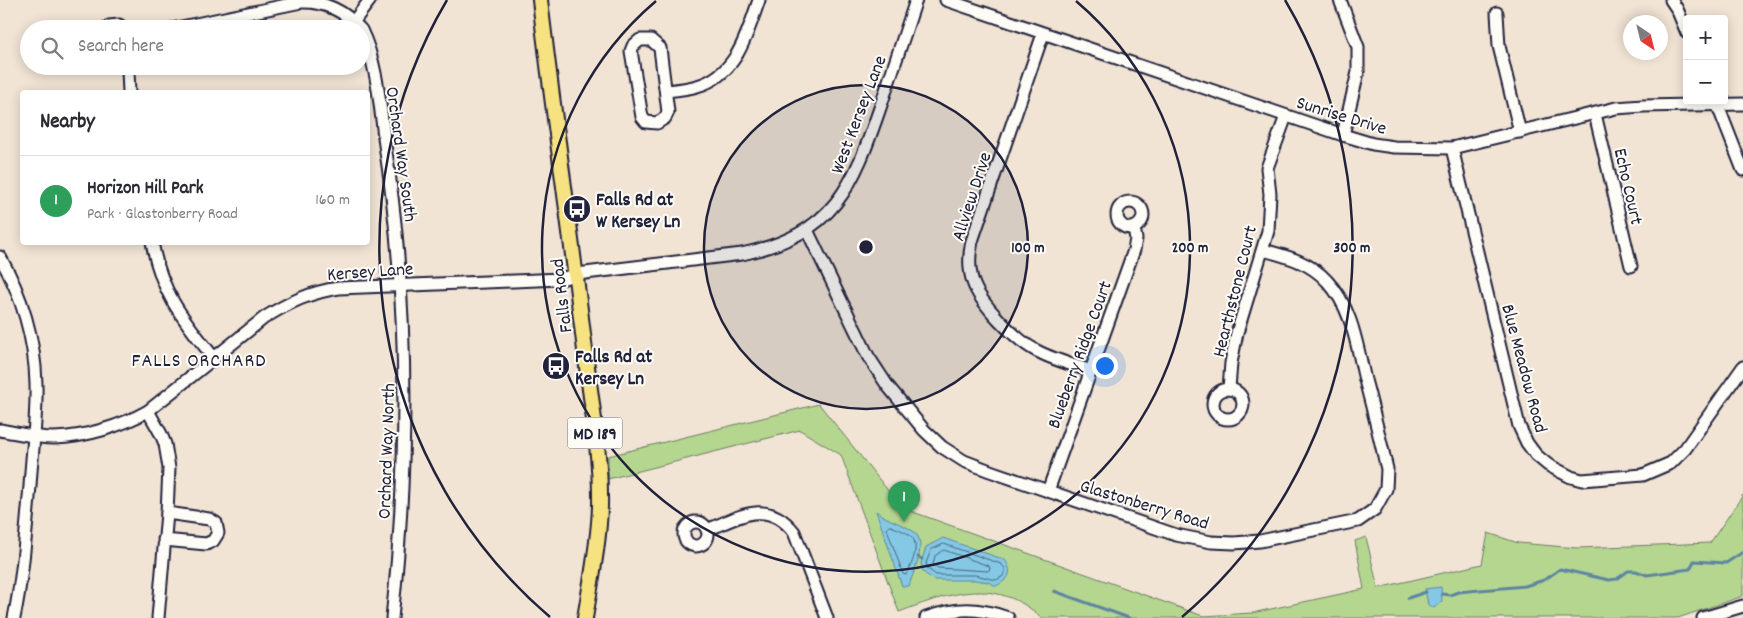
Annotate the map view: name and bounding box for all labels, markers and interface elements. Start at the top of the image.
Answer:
north arrow [1623,15,1668,60]
map controls [1683,15,1728,105]
button: + [1683,15,1728,60]
search box [20,20,370,75]
icon: search [38,34,66,62]
text: Search here [78,34,164,61]
street label: West Kersey Lane [825,52,895,178]
button: − [1683,60,1728,105]
street label: Orchard Way South [377,85,422,224]
street label: Sunrise Drive [1292,91,1389,144]
text: Nearby [40,108,95,138]
street label: Echo Court [1605,146,1649,228]
street label: Allview Drive [946,149,1000,245]
text: Horizon Hill Park [87,176,204,203]
place label: Falls Rd at W Kersey Ln [596,188,681,237]
text: 1 [54,189,58,212]
text: 160 m [315,189,350,212]
bus stop icon: Falls Rd at W Kersey Ln [562,194,592,224]
text: Park · Glastonberry Road [87,203,238,226]
street label: Hearthstone Court [1207,223,1266,361]
centre of rings [857,238,875,256]
text: 100 m [1011,238,1045,260]
text: 200 m [1172,238,1208,260]
text: 300 m [1334,238,1370,260]
street label: Kersey Lane [326,257,414,290]
street label: Falls Road [546,257,581,334]
street label: Blueberry Ridge Court [1042,277,1121,433]
street label: Blue Meadow Road [1492,302,1553,436]
place label: Falls Rd at Kersey Ln [575,345,652,394]
district label: FALLS ORCHARD [132,348,266,376]
bus stop icon: Falls Rd at Kersey Ln [541,351,571,381]
your location [1092,353,1118,379]
street label: Orchard Way North [373,383,404,520]
road number: MD 189 [568,418,622,448]
street label: Glastonberry Road [1076,474,1212,539]
pin: 1 [888,481,920,522]

